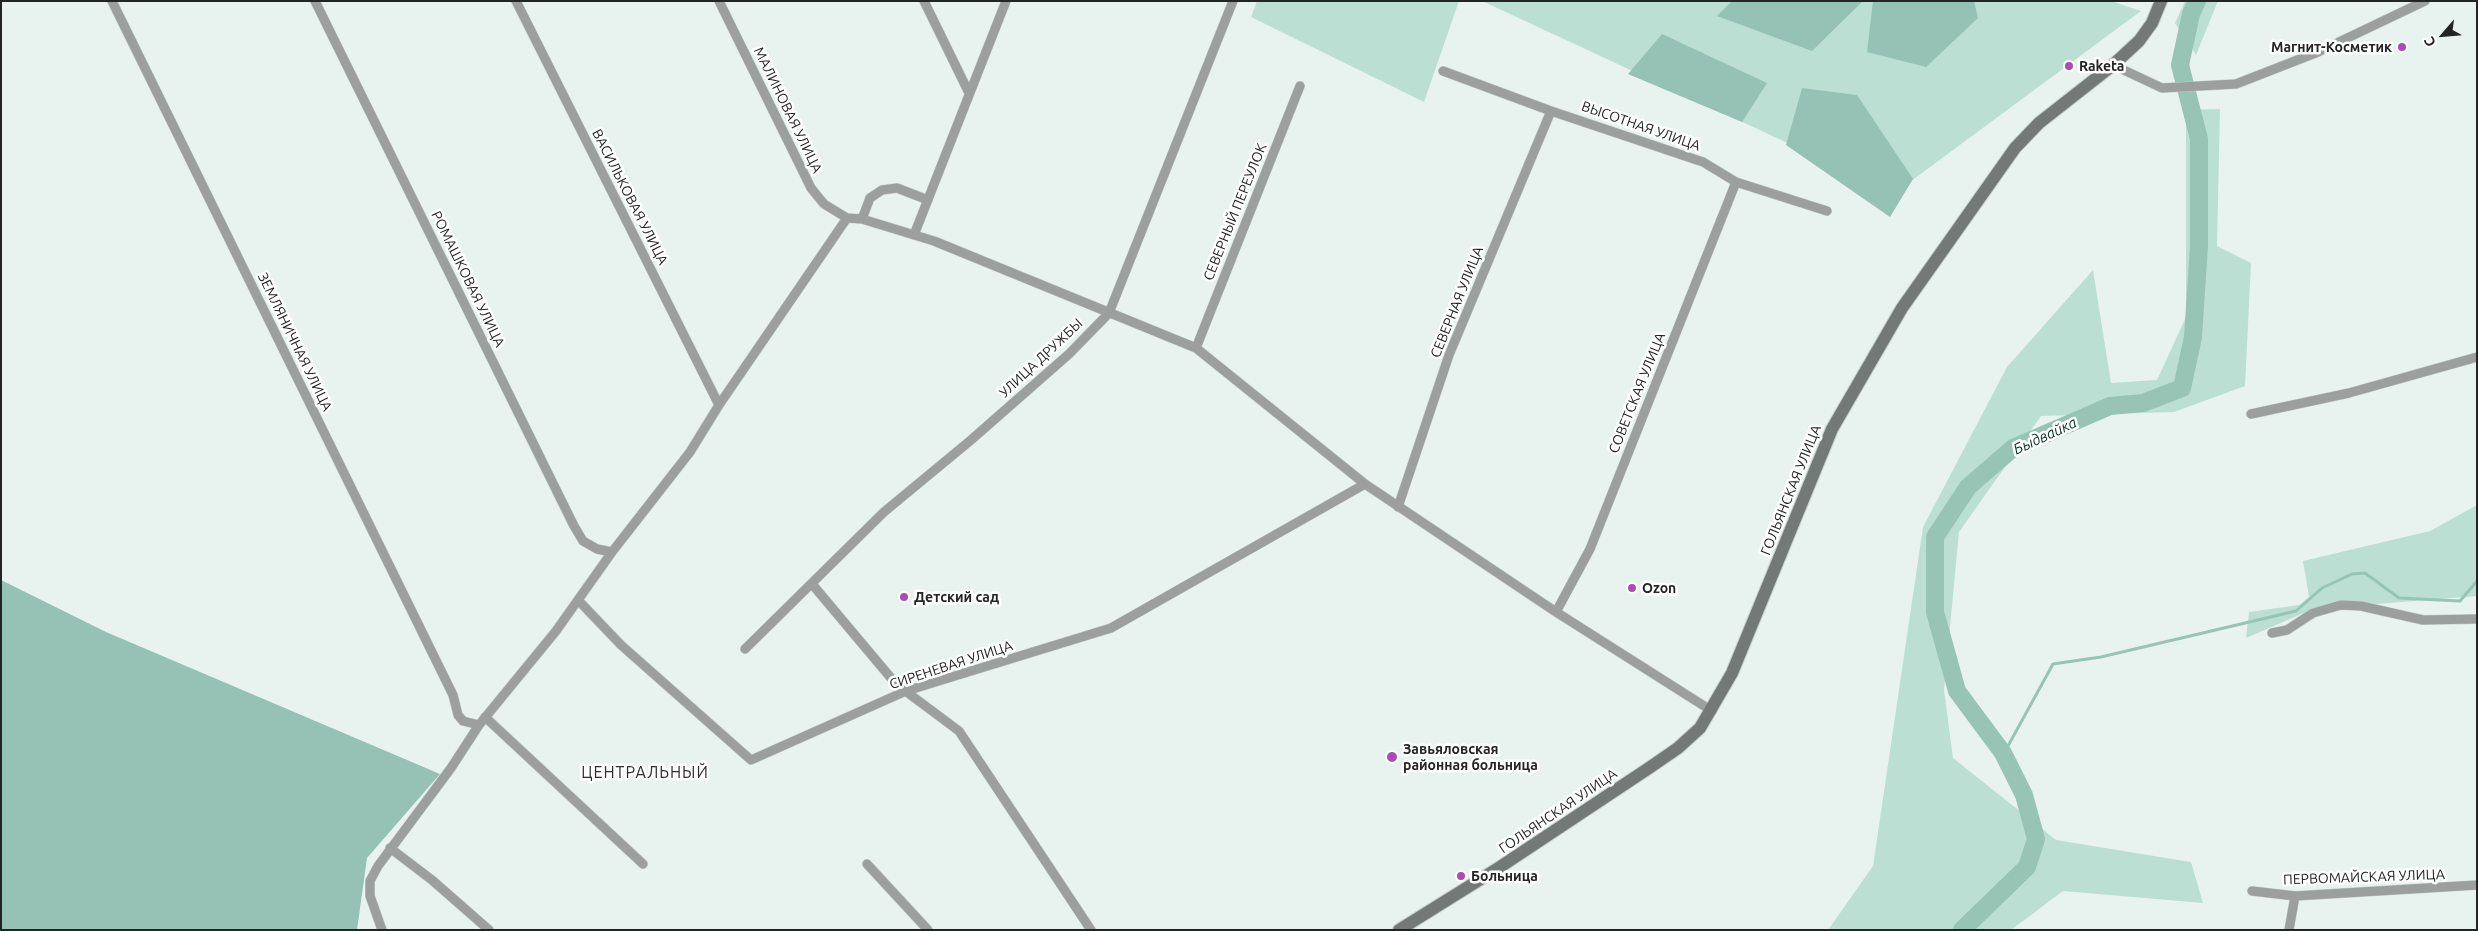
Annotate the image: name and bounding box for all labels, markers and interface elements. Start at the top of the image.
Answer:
north arrow [2418,10,2468,60]
text: С [2420,34,2439,49]
place label: Магнит-Косметик [2271,39,2392,55]
marker: Магнит-Косметик [2396,41,2408,53]
street label: МАЛИНОВАЯ УЛИЦА [750,44,826,176]
place label: Raketa [2079,58,2124,74]
marker: Raketa [2063,60,2075,72]
street label: ВЫСОТНАЯ УЛИЦА [1579,98,1703,154]
street label: ВАСИЛЬКОВАЯ УЛИЦА [588,126,672,268]
street label: СЕВЕРНЫЙ ПЕРЕУЛОК [1200,141,1270,283]
street label: РОМАШКОВАЯ УЛИЦА [428,208,508,350]
street label: СЕВЕРНАЯ УЛИЦА [1427,244,1487,360]
street label: ЗЕМЛЯНИЧНАЯ УЛИЦА [254,270,336,414]
street label: УЛИЦА ДРУЖБЫ [996,315,1086,401]
street label: СОВЕТСКАЯ УЛИЦА [1605,330,1669,456]
water label: Быдвайка [2010,414,2080,458]
street label: ГОЛЬЯНСКАЯ УЛИЦА [1757,422,1825,558]
place label: Ozon [1642,580,1676,596]
marker: Ozon [1626,582,1638,594]
place label: Детский сад [914,589,999,605]
marker: Детский сад [898,591,910,603]
street label: СИРЕНЕВАЯ УЛИЦА [887,637,1015,693]
place label: Завьяловская районная больница [1403,741,1538,774]
marker: Завьяловская районная больница [1385,750,1399,764]
district label: ЦЕНТРАЛЬНЫЙ [580,763,710,783]
street label: ГОЛЬЯНСКАЯ УЛИЦА [1496,765,1620,857]
street label: ПЕРВОМАЙСКАЯ УЛИЦА [2283,866,2445,888]
place label: Больница [1471,868,1538,884]
marker: Больница [1455,870,1467,882]

